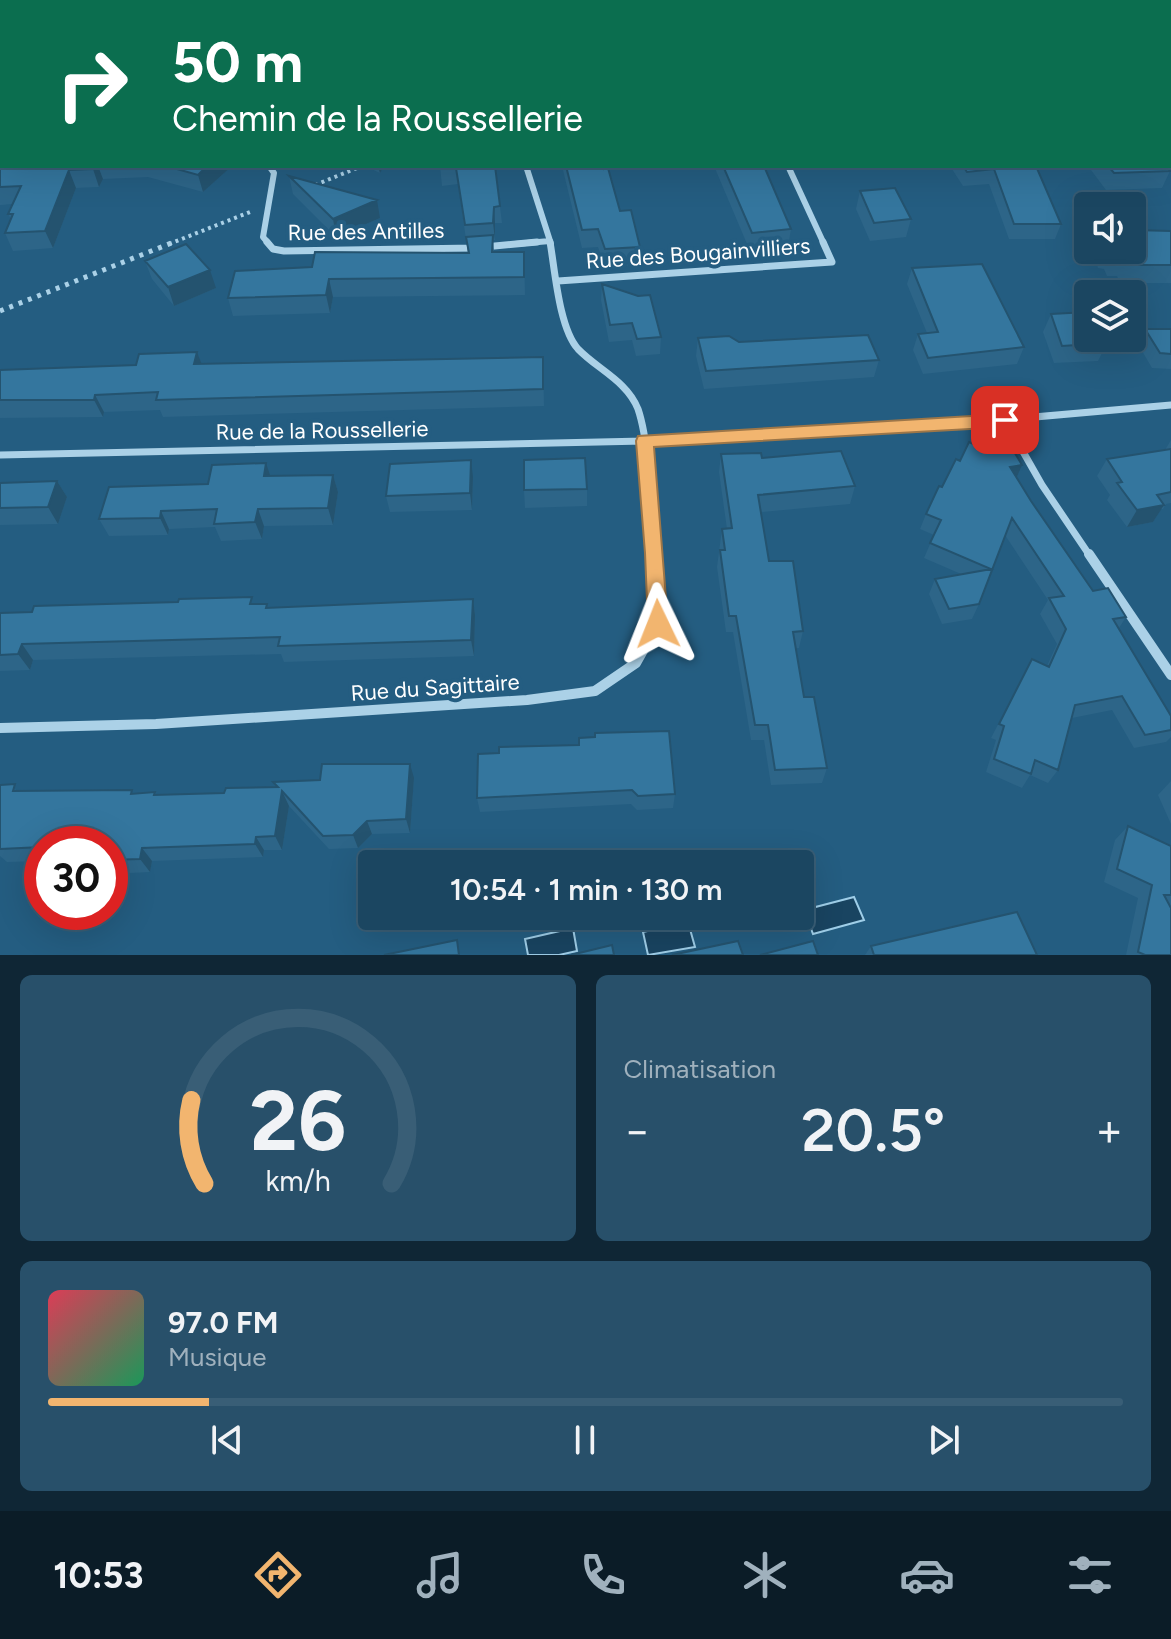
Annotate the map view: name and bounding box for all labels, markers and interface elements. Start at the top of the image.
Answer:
text: 50 m [172,29,303,96]
icon: right [40,32,144,136]
text: Chemin de la Roussellerie [172,97,583,140]
map controls [1074,192,1146,352]
button: sound [1074,192,1146,264]
street label: Rue des Antilles [287,217,445,246]
street label: Rue des Bougainvilliers [585,232,811,275]
button: layers [1074,280,1146,352]
pin [971,386,1039,454]
icon: arrive [983,398,1027,442]
street label: Rue de la Roussellerie [215,415,429,446]
position arrow [616,582,700,666]
street label: Rue du Sagittaire [350,668,520,707]
speed limit sign: 30 [24,826,128,930]
text: 10:54 · 1 min · 130 m [450,871,722,908]
text: Climatisation [624,1053,776,1085]
text: 26 [250,1071,346,1171]
text: 20.5° [801,1094,945,1166]
text: − [624,1104,651,1157]
text: + [1096,1104,1123,1157]
text: km/h [265,1164,330,1198]
text: 97.0 FM [168,1304,278,1341]
text: Musique [168,1341,266,1373]
icon: previous [205,1418,249,1462]
icon: pause [563,1418,607,1462]
icon: next [922,1418,966,1462]
icon: directions [250,1547,306,1603]
icon: music [412,1547,468,1603]
icon: phone [575,1547,631,1603]
icon: climate [737,1547,793,1603]
icon: car [899,1547,955,1603]
icon: filters [1062,1547,1118,1603]
text: 10:53 [53,1554,143,1597]

